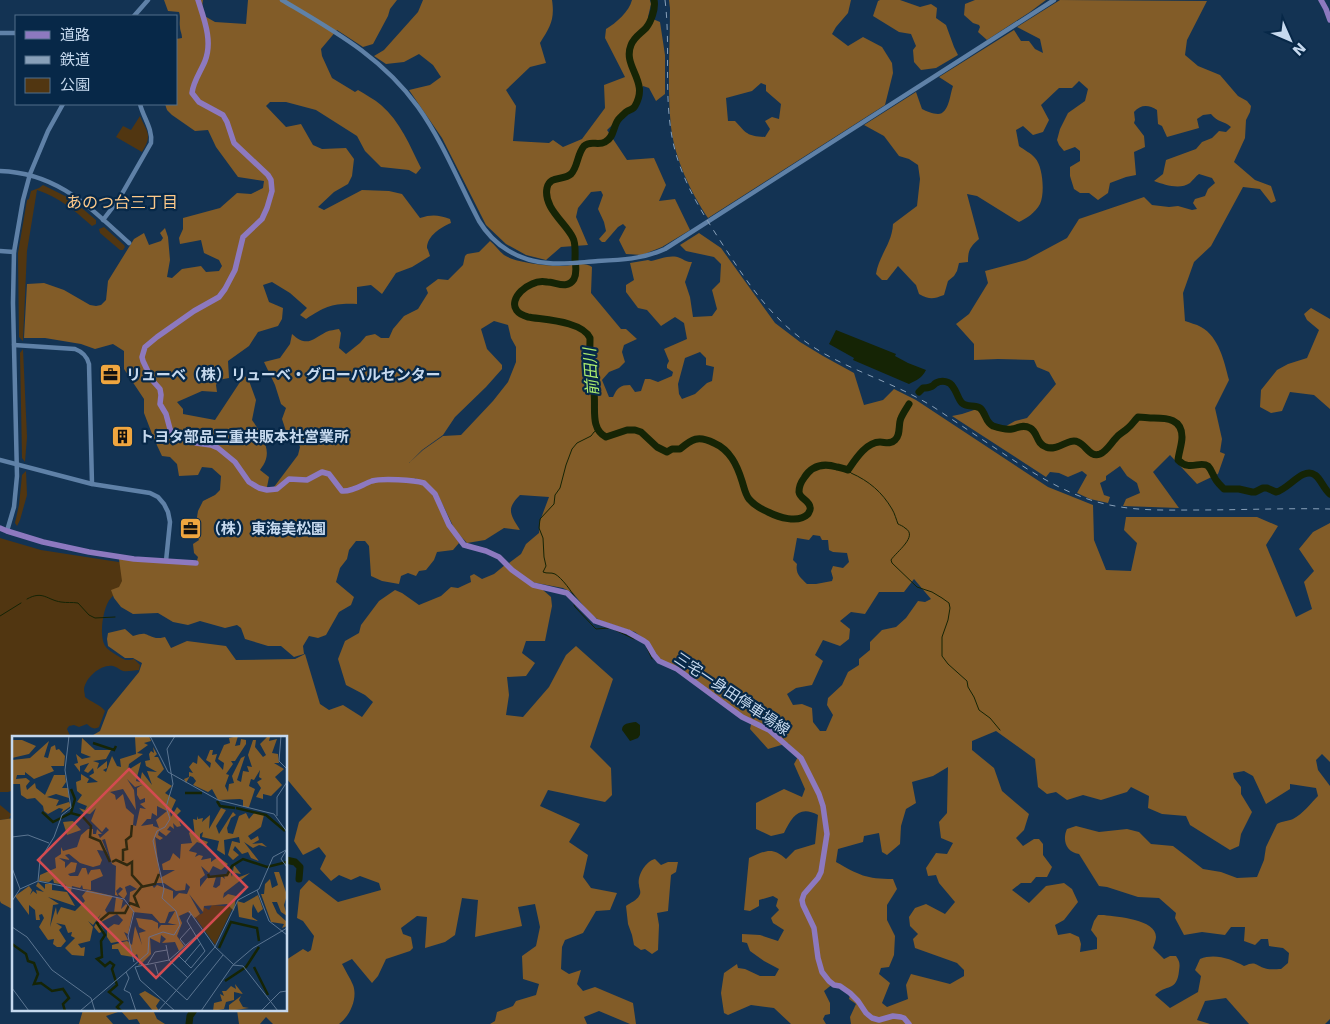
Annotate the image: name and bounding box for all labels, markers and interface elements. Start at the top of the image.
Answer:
legend [15,15,178,105]
north arrow [1265,15,1315,65]
text: 道路 [60,26,90,44]
text: N [1289,39,1309,59]
text: 鉄道 [60,51,90,69]
text: 公園 [60,76,90,94]
district label: あのつ台三丁目 [66,193,178,212]
water label: 前田川 [580,345,602,397]
office icon: リューベ（株）リューベ・グローバルセンター [98,363,122,387]
place label: リューベ（株）リューベ・グローバルセンター [126,366,441,384]
building icon: トヨタ部品三重共販本社営業所 [111,425,135,449]
place label: トヨタ部品三重共販本社営業所 [139,428,349,446]
office icon: （株）東海美松園 [178,517,202,541]
place label: （株）東海美松園 [206,520,326,538]
street label: 三宅一身田停車場線 [671,649,793,739]
inset map [12,736,288,1012]

